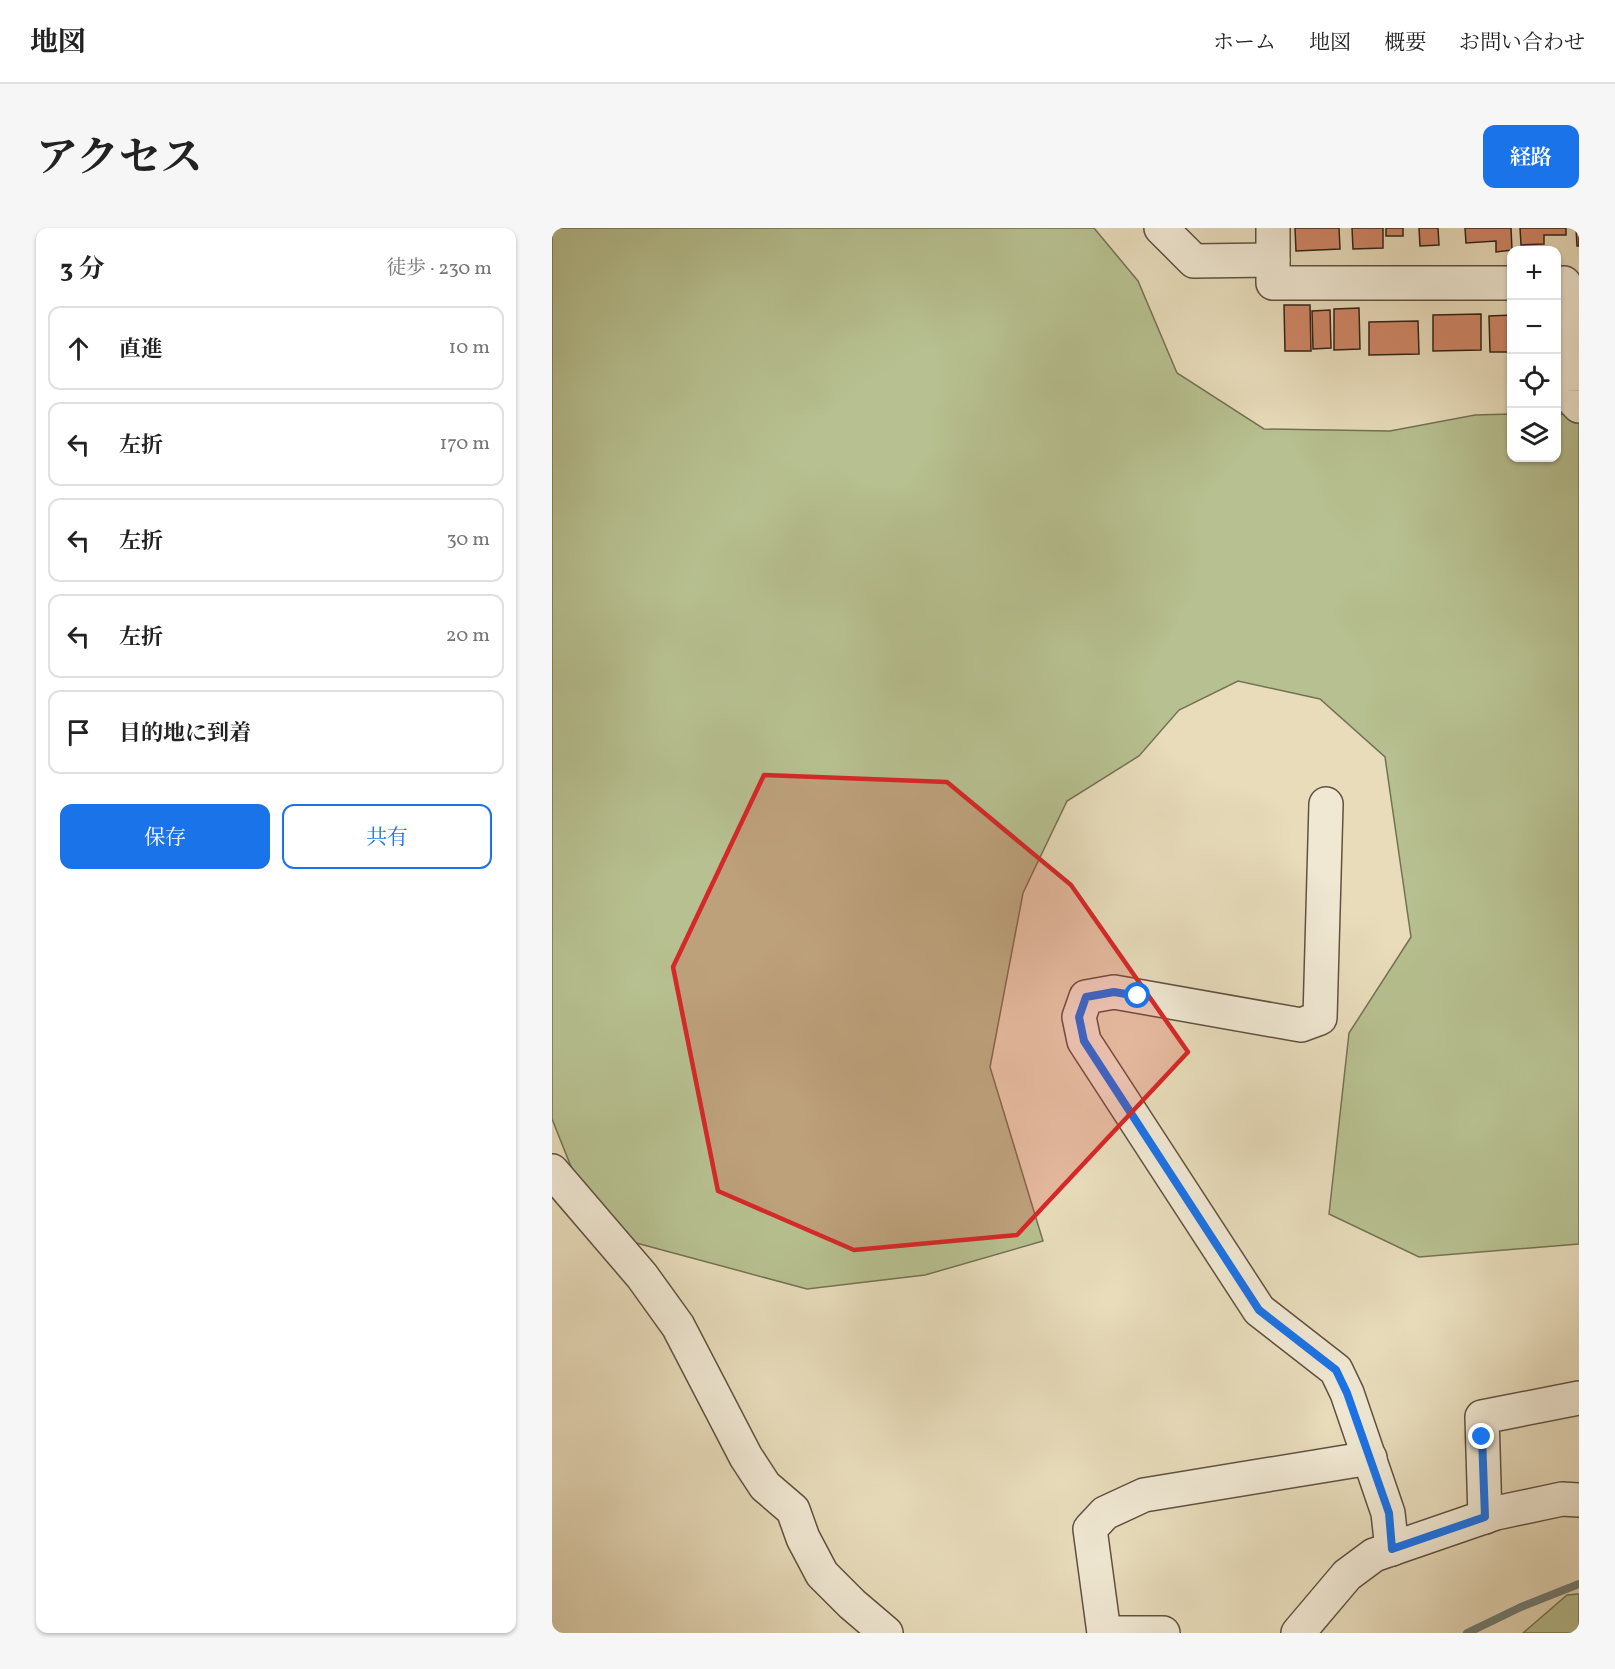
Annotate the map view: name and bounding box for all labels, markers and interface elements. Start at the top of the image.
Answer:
text: 地図 [30,24,86,63]
text: ホーム [1213,29,1276,58]
text: 地図 [1309,29,1351,58]
text: 概要 [1384,29,1426,58]
text: お問い合わせ [1459,29,1585,58]
button: 経路 [1483,125,1579,188]
text: アクセス [36,131,203,190]
map controls [1507,246,1561,462]
button: + [1507,246,1561,300]
text: 3 分 [60,252,104,288]
text: 徒歩 · 230 m [386,255,492,283]
button: − [1507,300,1561,354]
icon: ahead [62,332,95,365]
text: 10 m [449,334,490,362]
text: 直進 [119,335,163,366]
button: locate [1507,354,1561,408]
button: layers [1507,408,1561,462]
icon: left [62,428,95,461]
text: 170 m [440,430,490,458]
text: 左折 [119,431,163,462]
icon: left [62,524,95,557]
text: 30 m [446,526,490,554]
text: 左折 [119,527,163,558]
icon: left [62,620,95,653]
text: 20 m [446,622,490,650]
text: 左折 [119,623,163,654]
icon: arrive [62,716,95,749]
text: 目的地に到着 [119,719,251,750]
button: 保存 [60,804,270,869]
button: 共有 [282,804,492,869]
route start [1124,982,1150,1008]
route end [1468,1423,1494,1449]

